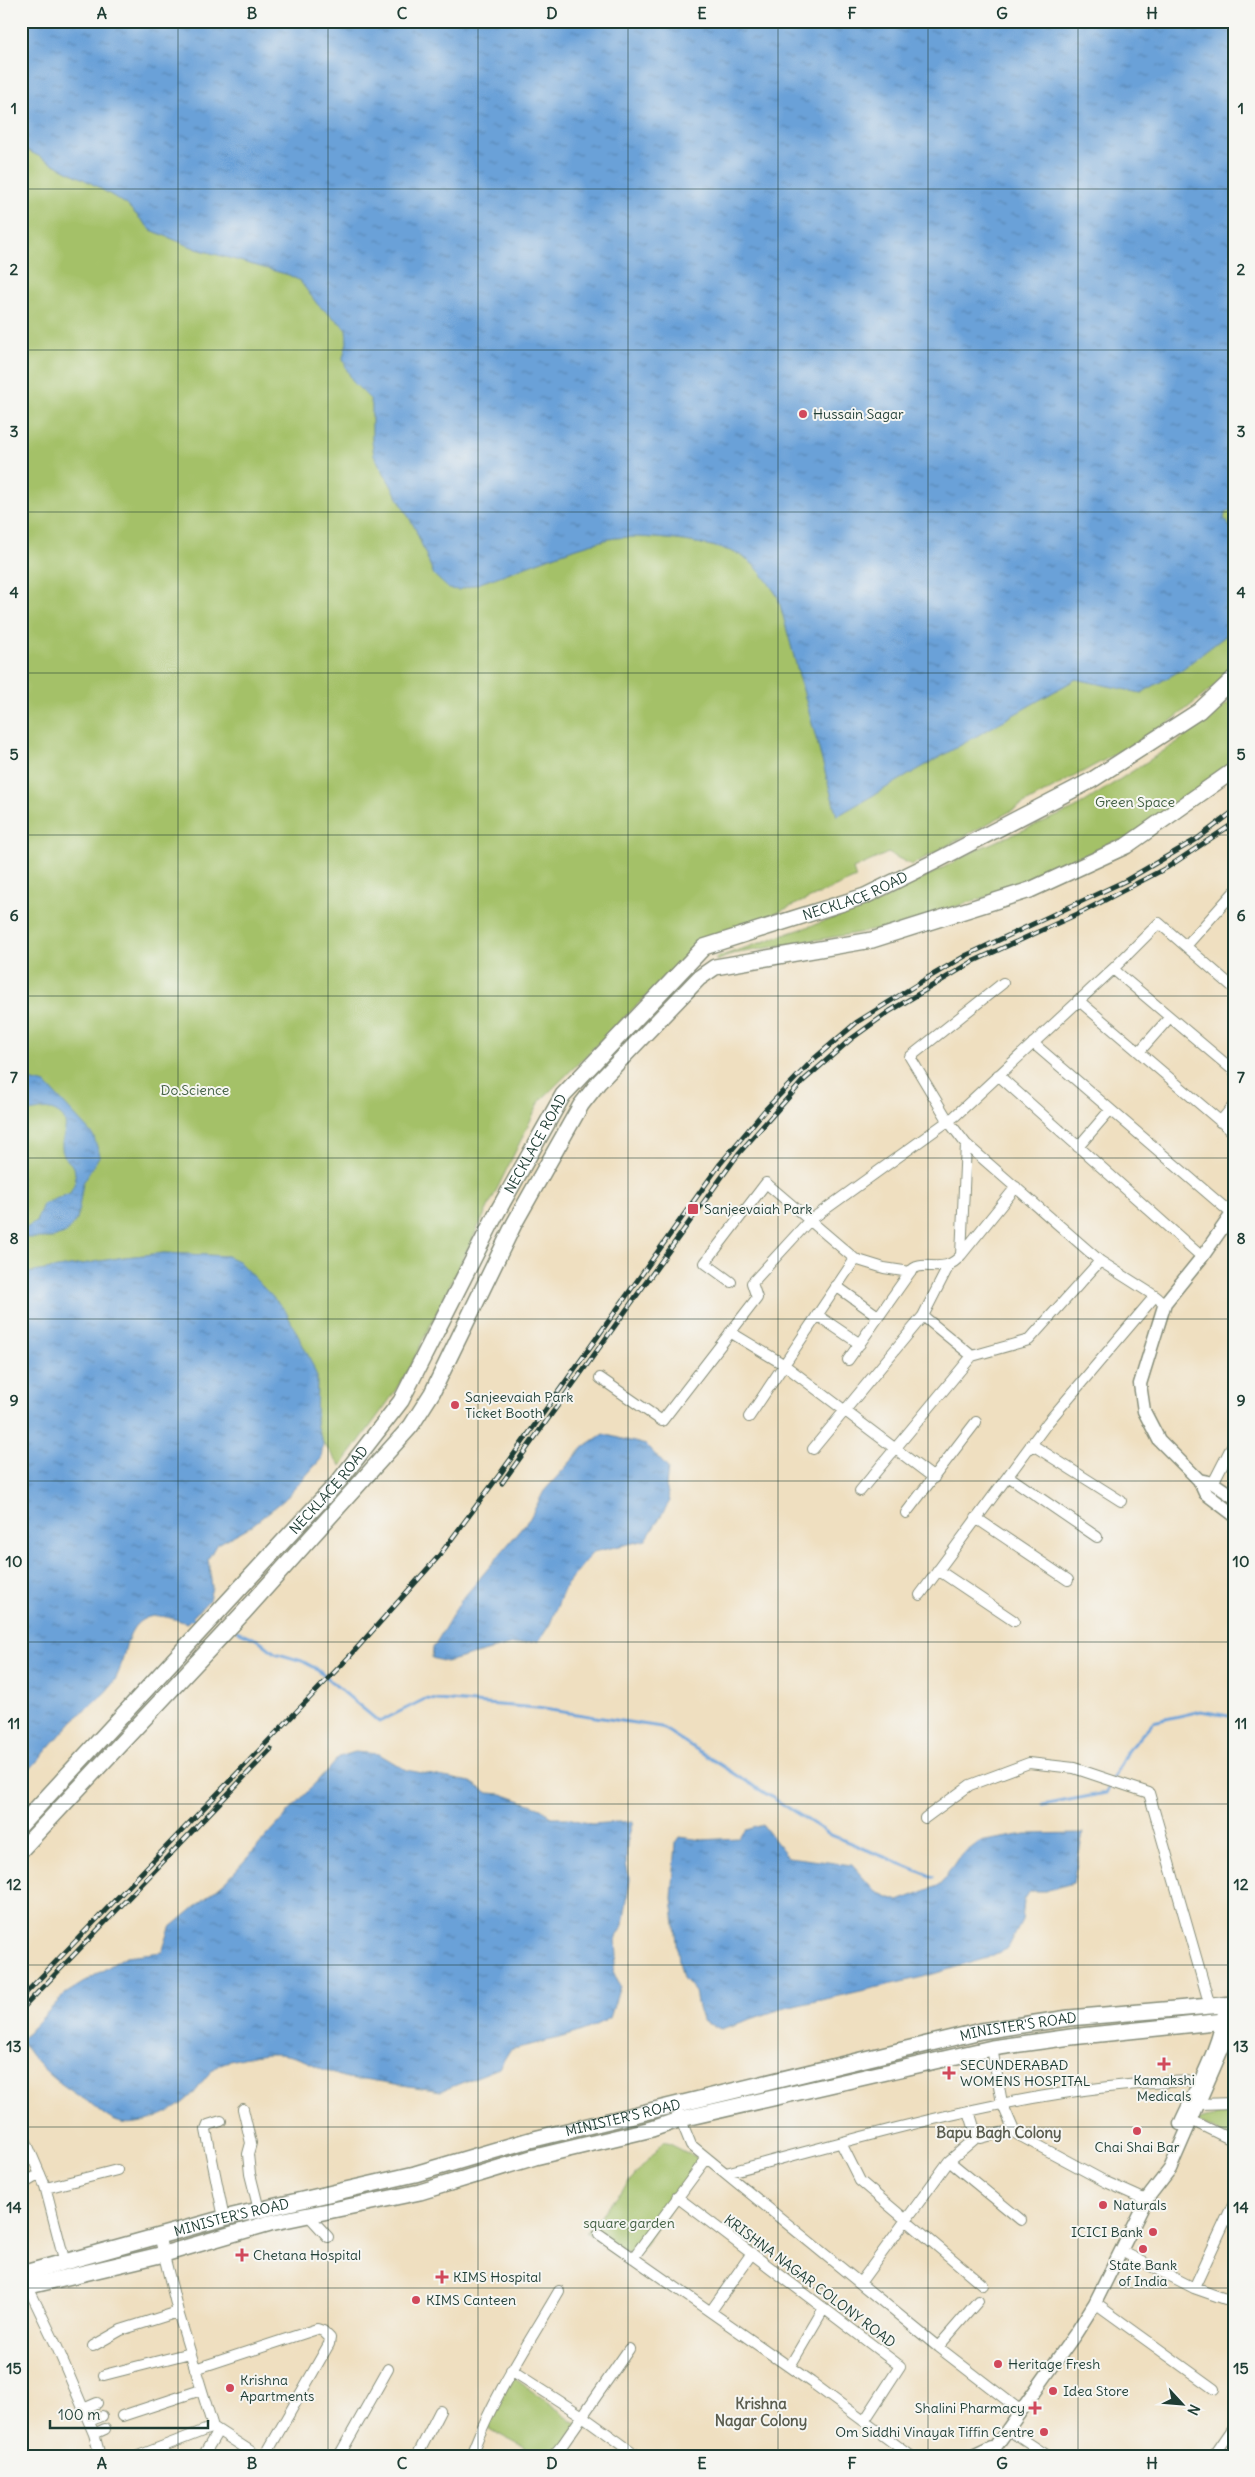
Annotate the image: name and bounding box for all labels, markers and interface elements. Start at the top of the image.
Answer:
text: A [97,3,107,23]
text: B [247,3,258,23]
text: C [397,3,408,23]
text: D [546,3,558,23]
text: E [697,3,707,23]
text: F [847,3,857,23]
text: G [996,3,1008,23]
text: H [1146,3,1158,23]
text: 1 [11,98,17,118]
text: 1 [1238,98,1244,118]
text: 2 [10,259,19,279]
text: 2 [1237,259,1246,279]
place label: Hussain Sagar [813,405,904,423]
marker: Hussain Sagar [797,408,809,420]
text: 3 [9,421,19,441]
text: 3 [1236,421,1246,441]
text: 4 [9,582,19,602]
text: 4 [1236,582,1246,602]
text: 5 [9,744,19,764]
text: 5 [1236,744,1246,764]
park label: Green Space [1095,793,1175,811]
street label: NECKLACE ROAD [800,867,911,924]
text: 6 [9,905,19,925]
text: 6 [1236,905,1246,925]
text: 7 [10,1067,18,1087]
text: 7 [1237,1067,1245,1087]
park label: Do.Science [161,1081,229,1099]
street label: NECKLACE ROAD [500,1091,571,1197]
place label: Sanjeevaiah Park [704,1200,812,1218]
marker: Sanjeevaiah Park [686,1202,700,1216]
text: 8 [9,1228,19,1248]
text: 8 [1236,1228,1246,1248]
place label: Sanjeevaiah Park Ticket Booth [465,1388,573,1422]
text: 9 [9,1390,19,1410]
text: 9 [1236,1390,1246,1410]
marker: Sanjeevaiah Park Ticket Booth [449,1399,461,1411]
street label: NECKLACE ROAD [285,1442,372,1538]
text: 10 [6,1551,22,1571]
text: 10 [1233,1551,1249,1571]
text: 11 [8,1713,20,1733]
text: 11 [1235,1713,1247,1733]
text: 12 [6,1874,22,1894]
text: 12 [1233,1874,1249,1894]
street label: MINISTER'S ROAD [958,2008,1077,2045]
text: 13 [6,2036,22,2056]
text: 13 [1233,2036,1249,2056]
place label: SECUNDERABAD WOMENS HOSPITAL [960,2056,1091,2090]
marker: Kamakshi Medicals [1158,2058,1170,2070]
marker: SECUNDERABAD WOMENS HOSPITAL [942,2066,956,2080]
place label: Kamakshi Medicals [1133,2071,1195,2105]
street label: MINISTER'S ROAD [563,2095,682,2140]
district label: Bapu Bagh Colony [936,2123,1062,2143]
marker: Chai Shai Bar [1131,2125,1143,2137]
place label: Chai Shai Bar [1095,2138,1180,2156]
street label: MINISTER'S ROAD [172,2194,291,2240]
place label: Naturals [1113,2196,1167,2214]
text: 14 [6,2197,22,2217]
text: 14 [1233,2197,1249,2217]
marker: Naturals [1097,2199,1109,2211]
street label: KRISHNA NAGAR COLONY ROAD [721,2210,900,2352]
park label: square garden [583,2214,675,2232]
place label: ICICI Bank [1071,2223,1143,2241]
marker: ICICI Bank [1147,2226,1159,2238]
marker: State Bank of India [1137,2243,1149,2255]
place label: Chetana Hospital [253,2246,361,2264]
marker: Chetana Hospital [235,2248,249,2262]
place label: State Bank of India [1109,2256,1177,2290]
place label: KIMS Hospital [453,2268,542,2286]
marker: KIMS Hospital [435,2270,449,2284]
place label: KIMS Canteen [426,2291,516,2309]
marker: KIMS Canteen [410,2294,422,2306]
place label: Heritage Fresh [1008,2355,1100,2373]
text: 15 [6,2358,22,2378]
marker: Heritage Fresh [992,2358,1004,2370]
text: 15 [1233,2358,1249,2378]
place label: Krishna Apartments [240,2371,314,2405]
north arrow [1158,2380,1208,2430]
marker: Krishna Apartments [224,2382,236,2394]
place label: Idea Store [1063,2382,1129,2400]
marker: Idea Store [1047,2385,1059,2397]
district label: Krishna Nagar Colony [715,2394,807,2431]
scale bar [50,2397,208,2429]
place label: Shalini Pharmacy [915,2399,1025,2417]
text: N [1183,2401,1204,2418]
marker: Shalini Pharmacy [1029,2402,1041,2414]
text: 100 m [58,2405,100,2424]
place label: Om Siddhi Vinayak Tiffin Centre [835,2423,1034,2441]
marker: Om Siddhi Vinayak Tiffin Centre [1038,2426,1050,2438]
text: A [97,2453,107,2473]
text: B [247,2453,258,2473]
text: C [397,2453,408,2473]
text: D [546,2453,558,2473]
text: E [697,2453,707,2473]
text: F [847,2453,857,2473]
text: G [996,2453,1008,2473]
text: H [1146,2453,1158,2473]

